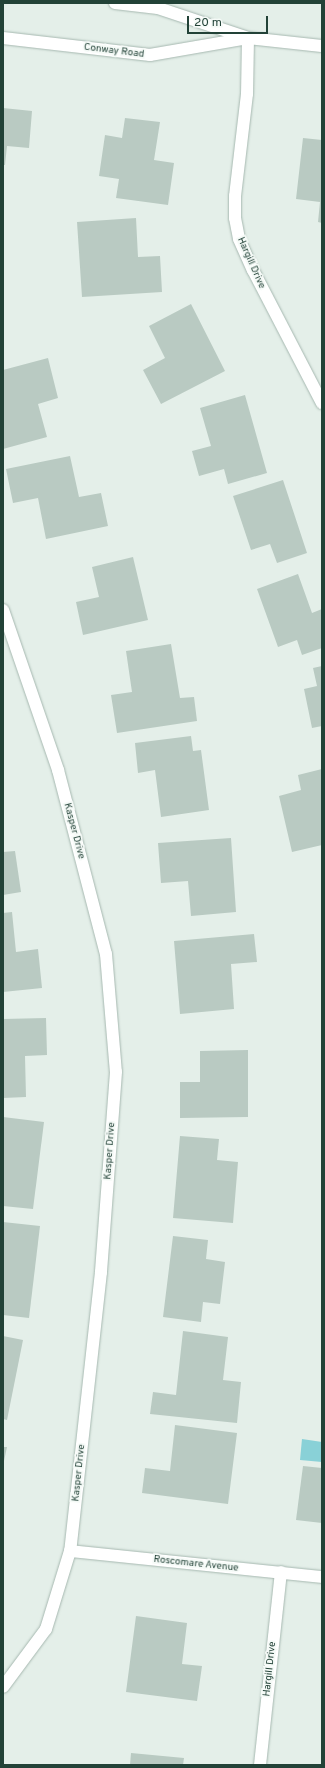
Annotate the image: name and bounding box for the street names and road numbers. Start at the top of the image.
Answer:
street label: Conway Road [83,41,145,61]
street label: Hargill Drive [234,235,268,291]
street label: Kasper Drive [61,802,87,860]
street label: Kasper Drive [102,1122,118,1180]
street label: Kasper Drive [70,1444,88,1502]
street label: Roscomare Avenue [153,1554,239,1574]
street label: Hargill Drive [261,1641,279,1697]

